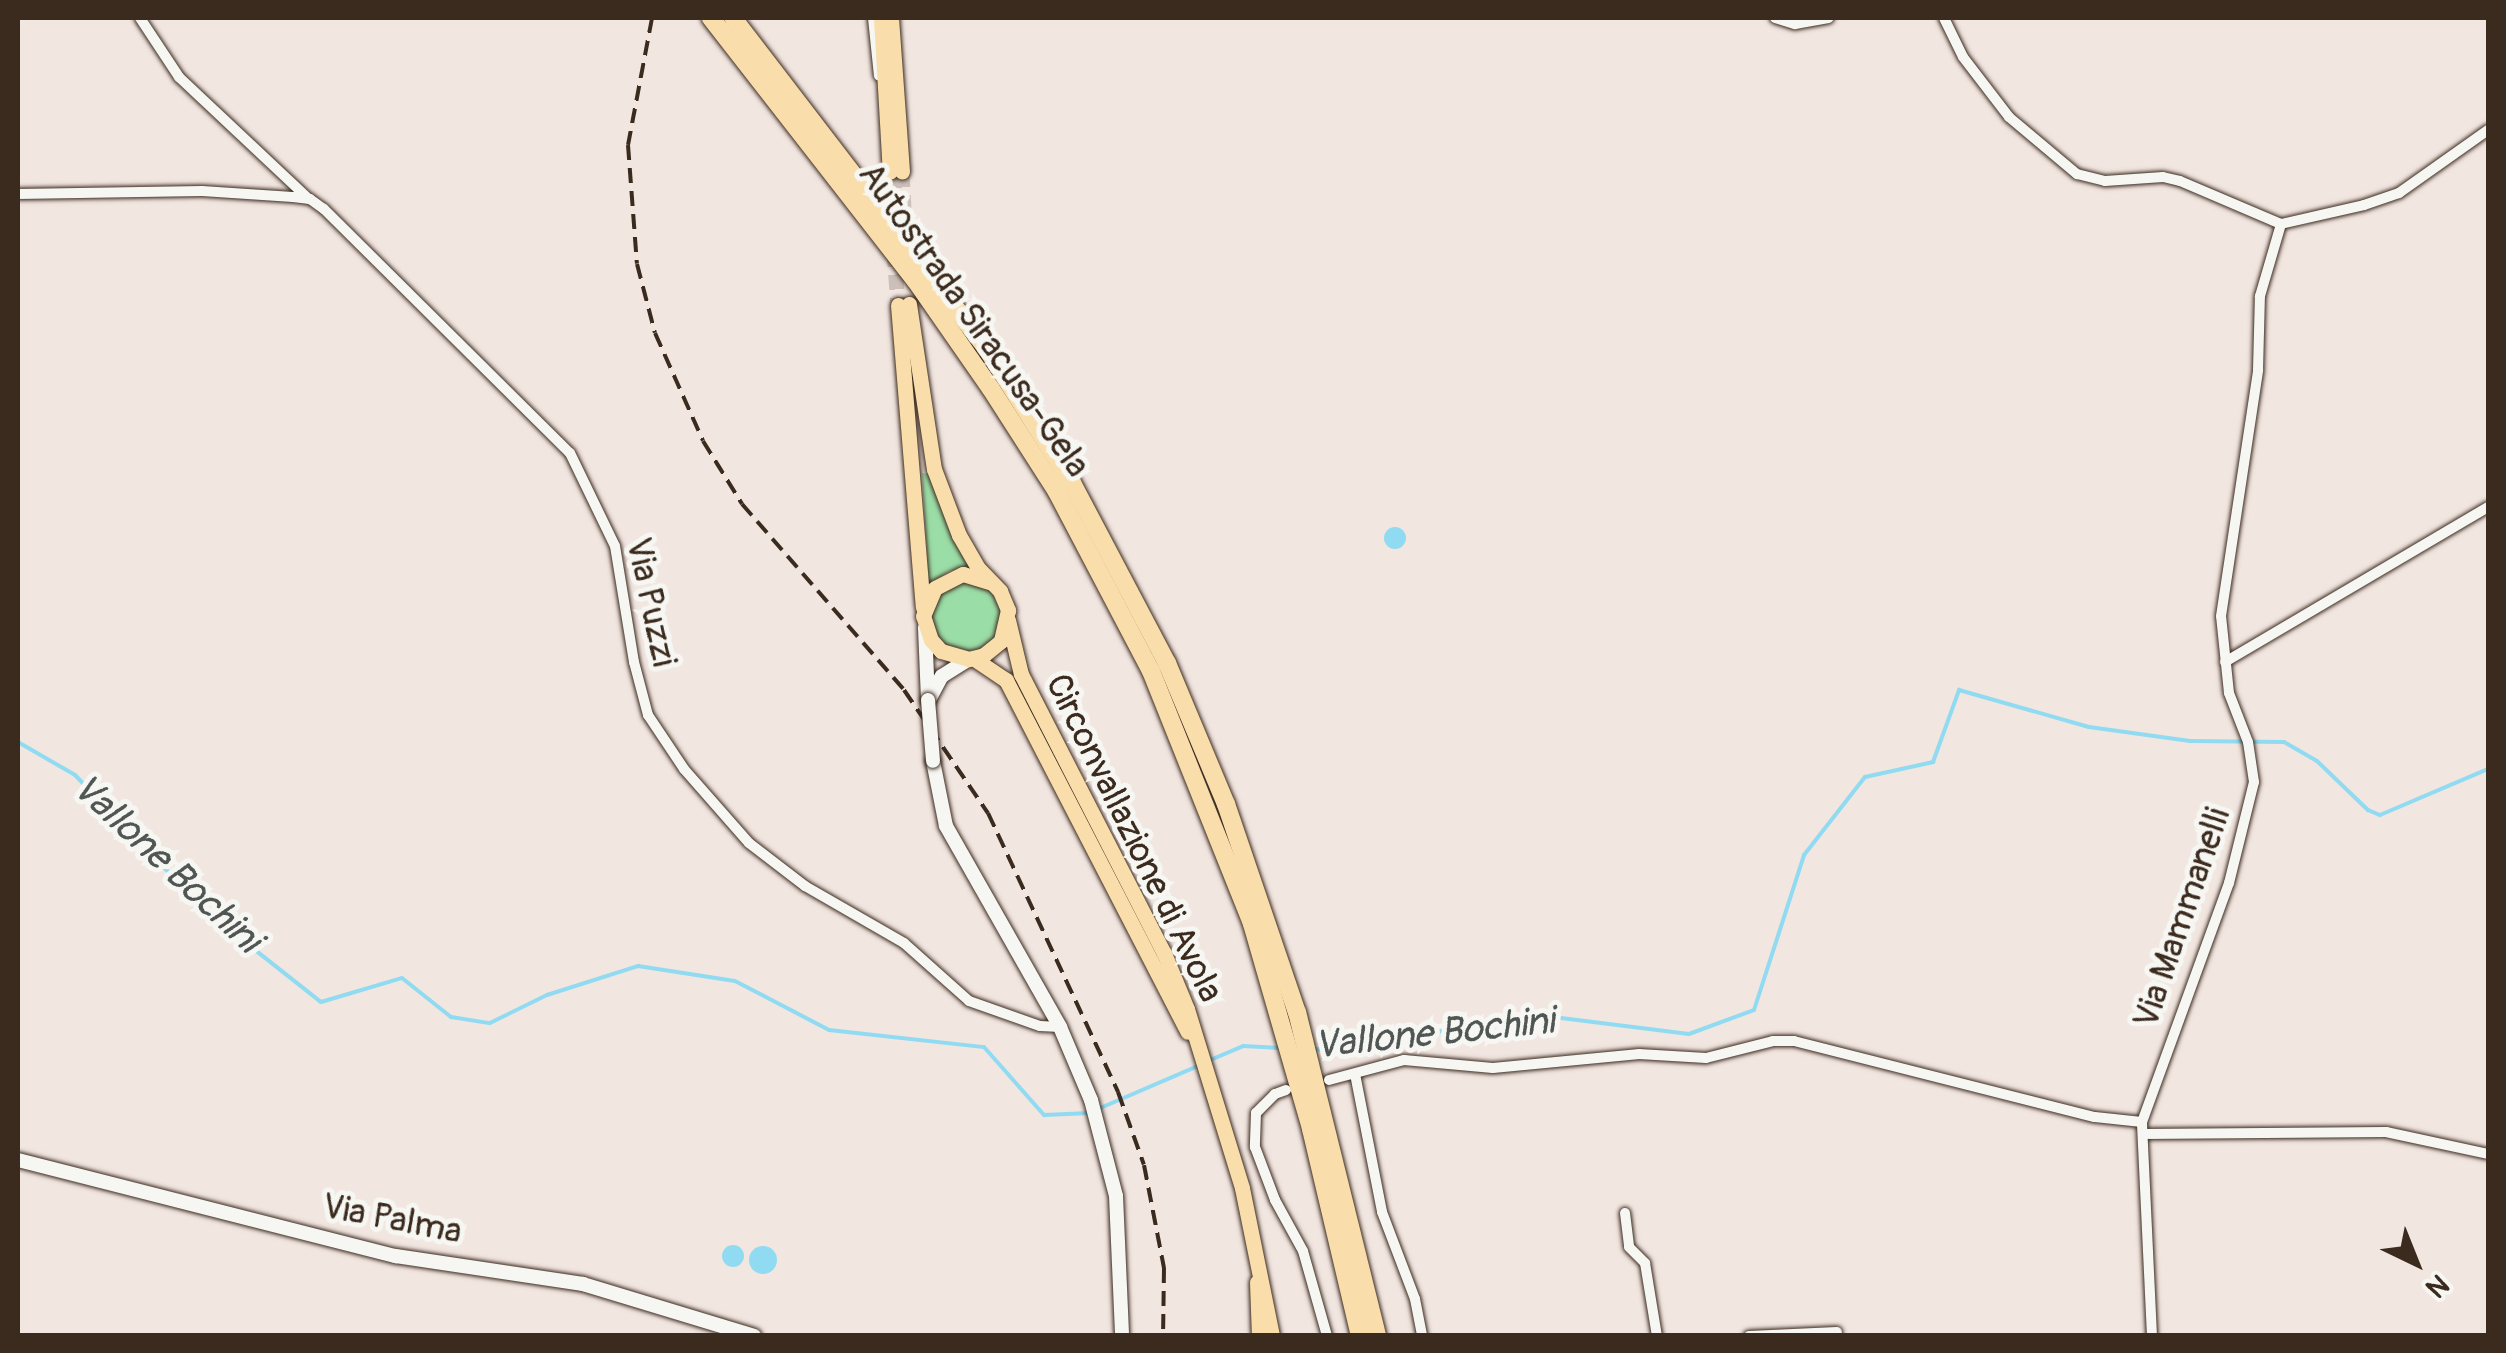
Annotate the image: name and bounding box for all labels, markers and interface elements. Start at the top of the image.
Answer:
street label: Autostrada Siracusa-Gela [850,155,1098,485]
street label: Via Puzzi [617,534,685,670]
street label: Circonvallazione di Avola [1036,667,1232,1009]
water label: Vallone Bochini [62,765,270,963]
street label: Via Mammanelli [2125,802,2239,1034]
water label: Vallone Bochini [1312,999,1556,1069]
street label: Via Palma [319,1185,465,1253]
north arrow [2366,1213,2466,1313]
text: N [2418,1266,2456,1305]

